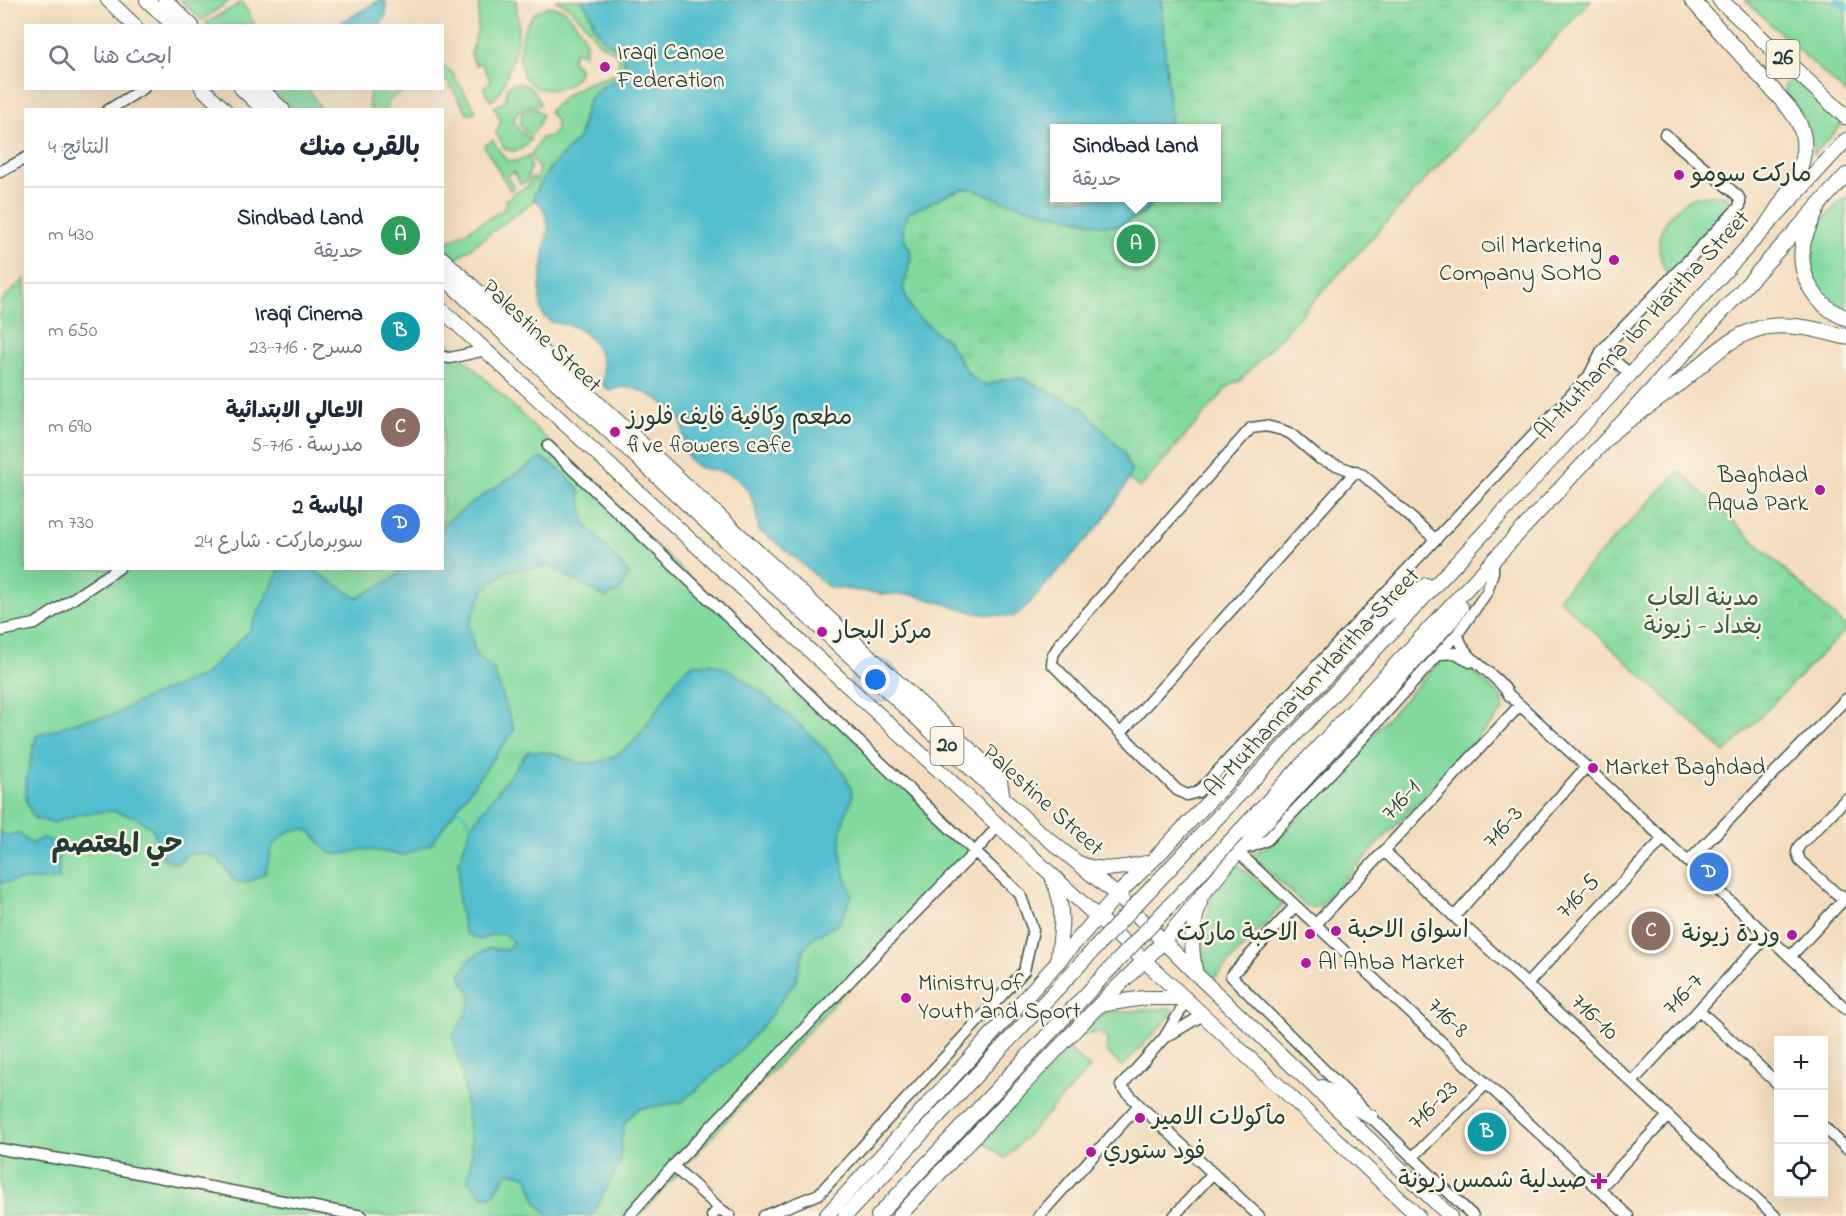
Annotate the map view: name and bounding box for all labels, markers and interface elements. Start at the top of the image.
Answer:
search box [24,24,444,90]
place label: Iraqi Canoe Federation [616,36,725,99]
road number: 26 [1766,40,1800,78]
icon: search [45,41,78,74]
text: ابحث هنا [93,42,172,74]
marker: Iraqi Canoe Federation [598,60,612,74]
popup [1050,124,1221,202]
text: بالقرب منك [299,130,420,168]
text: Sindbad Land [1073,131,1198,163]
text: النتائج: 4 [48,134,109,163]
place label: ماركت سومو [1690,158,1812,193]
text: حديقة [1073,166,1122,195]
marker: ماركت سومو [1672,168,1686,182]
text: Sindbad Land [237,203,363,235]
street label: Al-Muthanna ibn Haritha Street [1527,203,1759,449]
text: 430 m [48,221,94,250]
text: A [394,221,407,250]
pin: A [1116,222,1156,266]
place label: Oil Marketing Company SOMO [1439,229,1602,293]
text: حديقة [314,238,363,267]
marker: Oil Marketing Company SOMO [1607,253,1621,267]
street label: Palestine Street [473,272,609,402]
text: Iraqi Cinema [255,299,363,331]
text: 650 m [48,317,97,346]
text: B [394,317,407,346]
text: مسرح · 716-23 [249,334,363,363]
text: الاعالي الابتدائية [225,396,363,428]
place label: مطعم وكافية فايف فلورز five flowers cafe [625,401,852,464]
text: 690 m [48,413,92,442]
text: C [395,413,406,442]
marker: مطعم وكافية فايف فلورز five flowers cafe [608,425,622,439]
text: مدرسة · 716-5 [251,432,363,461]
place label: Baghdad Aqua Park [1707,459,1809,522]
marker: Baghdad Aqua Park [1813,483,1827,497]
text: الماسة 2 [292,492,363,524]
text: 730 m [48,509,94,538]
text: D [393,509,408,538]
text: سوبرماركت · شارع 24 [194,528,363,557]
street label: Al-Muthanna ibn Haritha Street [1197,560,1429,806]
park label: مدينة العاب بغداد - زيونة [1644,582,1762,645]
place label: مركز البحار [832,615,932,650]
marker: مركز البحار [815,625,829,639]
your location [861,665,890,694]
road number: 20 [930,727,964,765]
street label: Palestine Street [973,737,1111,865]
place label: Market Baghdad [1605,751,1766,786]
marker: Market Baghdad [1586,761,1600,775]
street label: 716-1 [1374,772,1430,829]
street label: 716-3 [1475,799,1533,857]
district label: حي المعتصم [52,826,182,867]
pin: D [1690,850,1728,894]
street label: 716-5 [1549,866,1609,928]
pin: C [1632,908,1670,954]
place label: اسواق الاحبة [1348,914,1469,949]
place label: الاحبة ماركت [1177,917,1298,952]
place label: وردة زيونة [1682,918,1780,953]
marker: اسواق الاحبة [1329,924,1343,938]
marker: الاحبة ماركت [1303,927,1317,941]
marker: وردة زيونة [1785,928,1799,942]
place label: Al Ahba Market [1318,946,1465,981]
marker: Al Ahba Market [1299,956,1313,970]
street label: 716-7 [1655,966,1713,1024]
place label: Ministry of Youth and Sport [918,967,1081,1030]
street label: 716-10 [1562,986,1626,1050]
street label: 716-8 [1418,990,1476,1048]
marker: Ministry of Youth and Sport [899,991,913,1005]
map controls [1774,1036,1828,1198]
button: + [1774,1036,1828,1090]
street label: 716-23 [1401,1073,1467,1139]
button: − [1774,1090,1828,1144]
place label: مأكولات الامير [1150,1101,1286,1136]
pin: B [1468,1110,1506,1154]
marker: مأكولات الامير [1133,1111,1147,1125]
place label: فود ستوري [1103,1135,1206,1170]
button: locate [1774,1144,1828,1198]
marker: فود ستوري [1084,1145,1098,1159]
place label: صيدلية شمس زيونة [1398,1164,1587,1199]
marker: صيدلية شمس زيونة [1592,1174,1606,1188]

